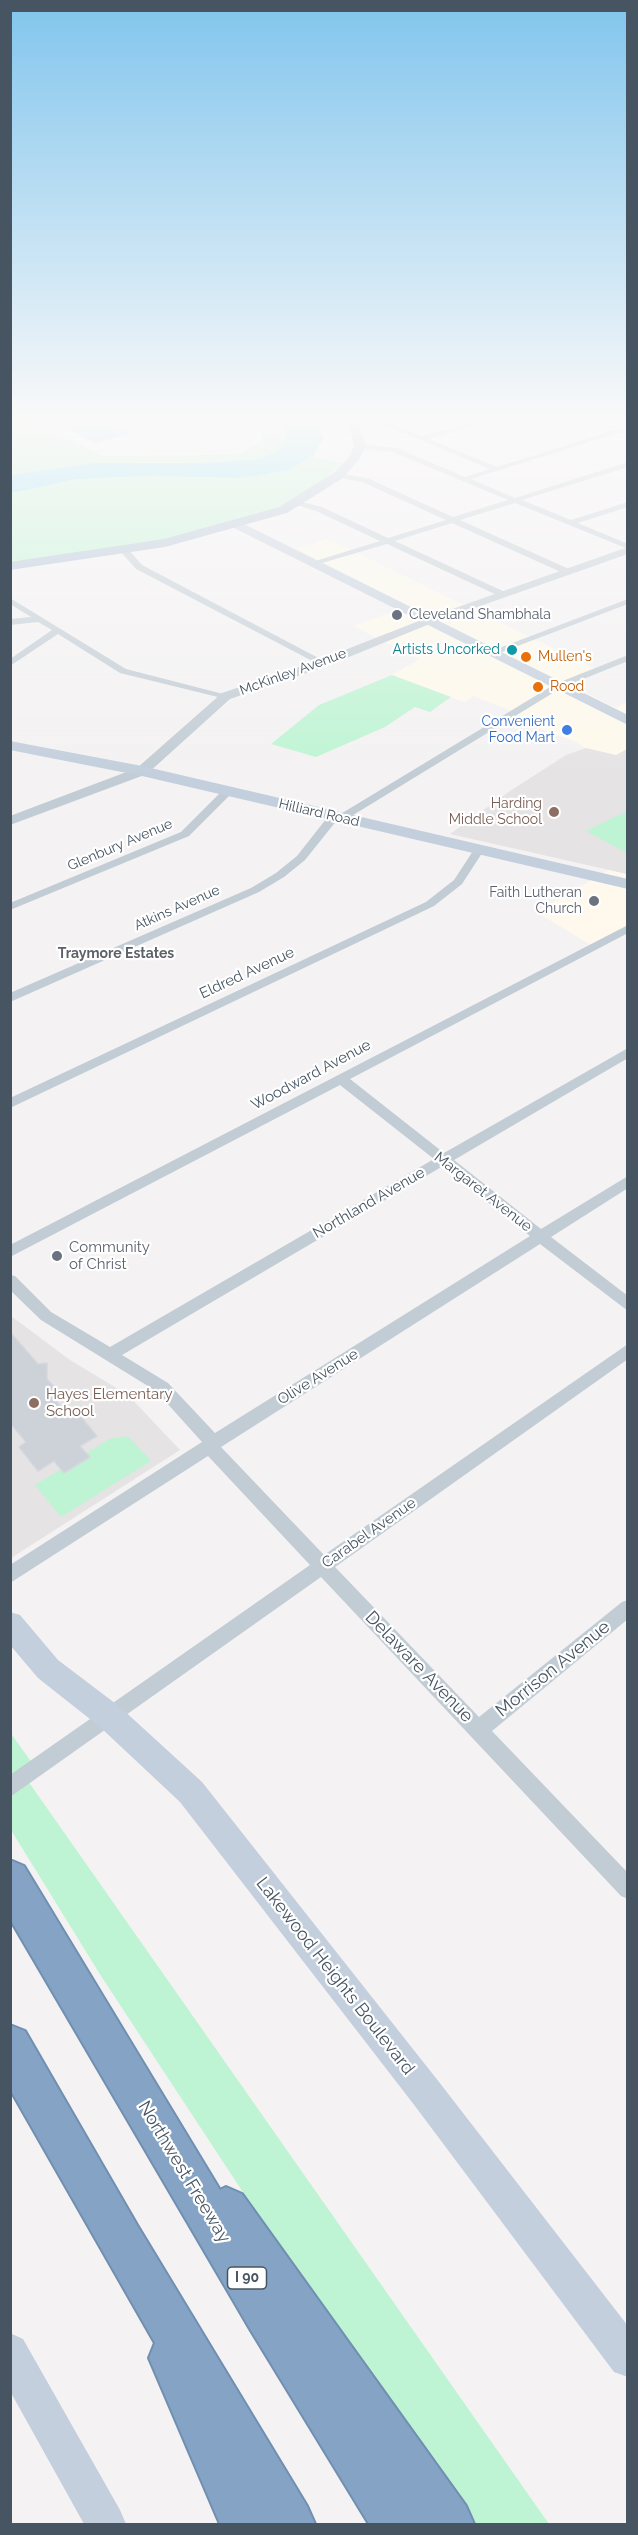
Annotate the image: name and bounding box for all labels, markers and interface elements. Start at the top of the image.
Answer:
place label: Cleveland Shambhala [409,607,551,623]
marker: Cleveland Shambhala [390,608,404,622]
place label: Artists Uncorked [393,642,500,658]
marker: Artists Uncorked [505,643,519,657]
street label: McKinley Avenue [237,645,349,699]
place label: Mullen's [538,649,592,665]
marker: Mullen's [519,650,533,664]
place label: Rood [550,679,584,695]
marker: Rood [531,680,545,694]
place label: Convenient Food Mart [481,714,555,746]
marker: Convenient Food Mart [560,723,574,737]
street label: Hilliard Road [277,796,361,830]
place label: Harding Middle School [449,796,542,828]
marker: Harding Middle School [547,805,561,819]
street label: Glenbury Avenue [65,815,175,875]
street label: Atkins Avenue [132,882,222,934]
place label: Faith Lutheran Church [489,885,582,918]
marker: Faith Lutheran Church [587,894,601,908]
street label: Eldred Avenue [197,943,297,1003]
district label: Traymore Estates [58,946,174,962]
street label: Woodward Avenue [248,1036,374,1114]
street label: Margaret Avenue [431,1148,535,1236]
street label: Northland Avenue [310,1164,428,1242]
place label: Community of Christ [69,1238,150,1273]
marker: Community of Christ [50,1249,64,1263]
street label: Olive Avenue [274,1345,362,1409]
place label: Hayes Elementary School [46,1385,173,1420]
marker: Hayes Elementary School [27,1396,41,1410]
street label: Carabel Avenue [319,1494,419,1572]
street label: Delaware Avenue [360,1607,478,1727]
street label: Morrison Avenue [492,1616,614,1722]
street label: Lakewood Heights Boulevard [251,1873,419,2079]
street label: Northwest Freeway [133,2097,235,2247]
road number: I 90 [228,2267,266,2289]

